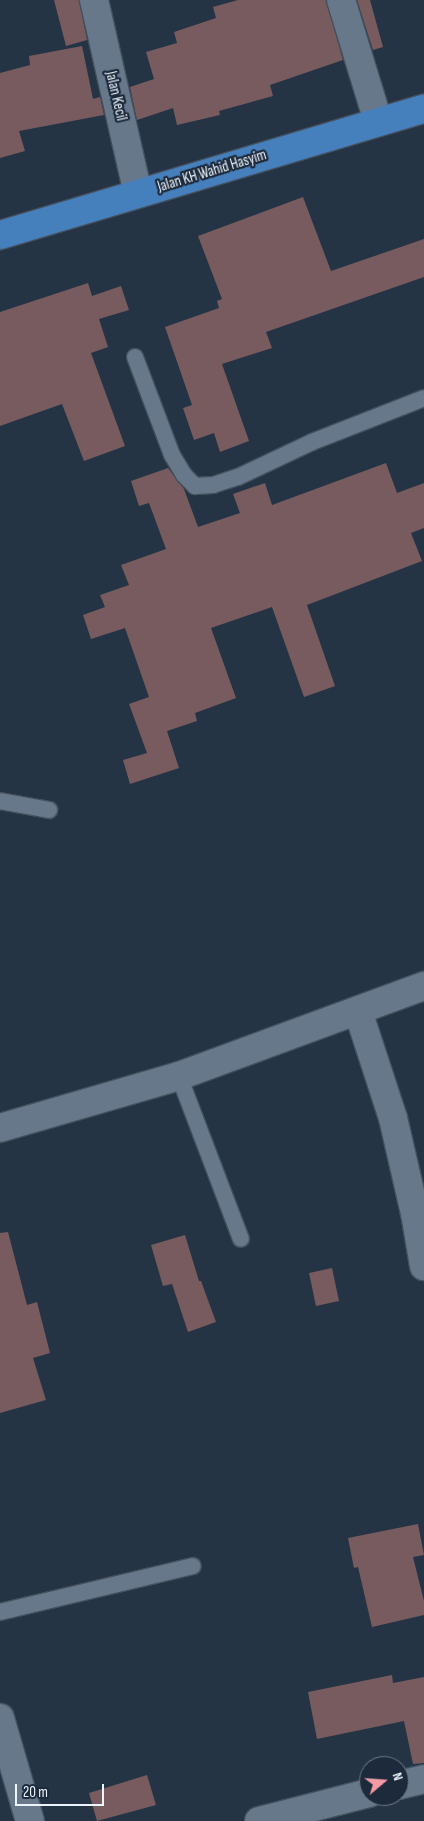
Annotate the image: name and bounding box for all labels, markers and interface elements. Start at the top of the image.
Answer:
street label: Jalan Kecil [102,69,130,123]
street label: Jalan KH Wahid Hasyim [155,146,269,196]
north arrow [359,1756,409,1806]
text: N [389,1770,407,1783]
scale bar [18,1774,106,1806]
text: 20 m [23,1783,48,1802]

